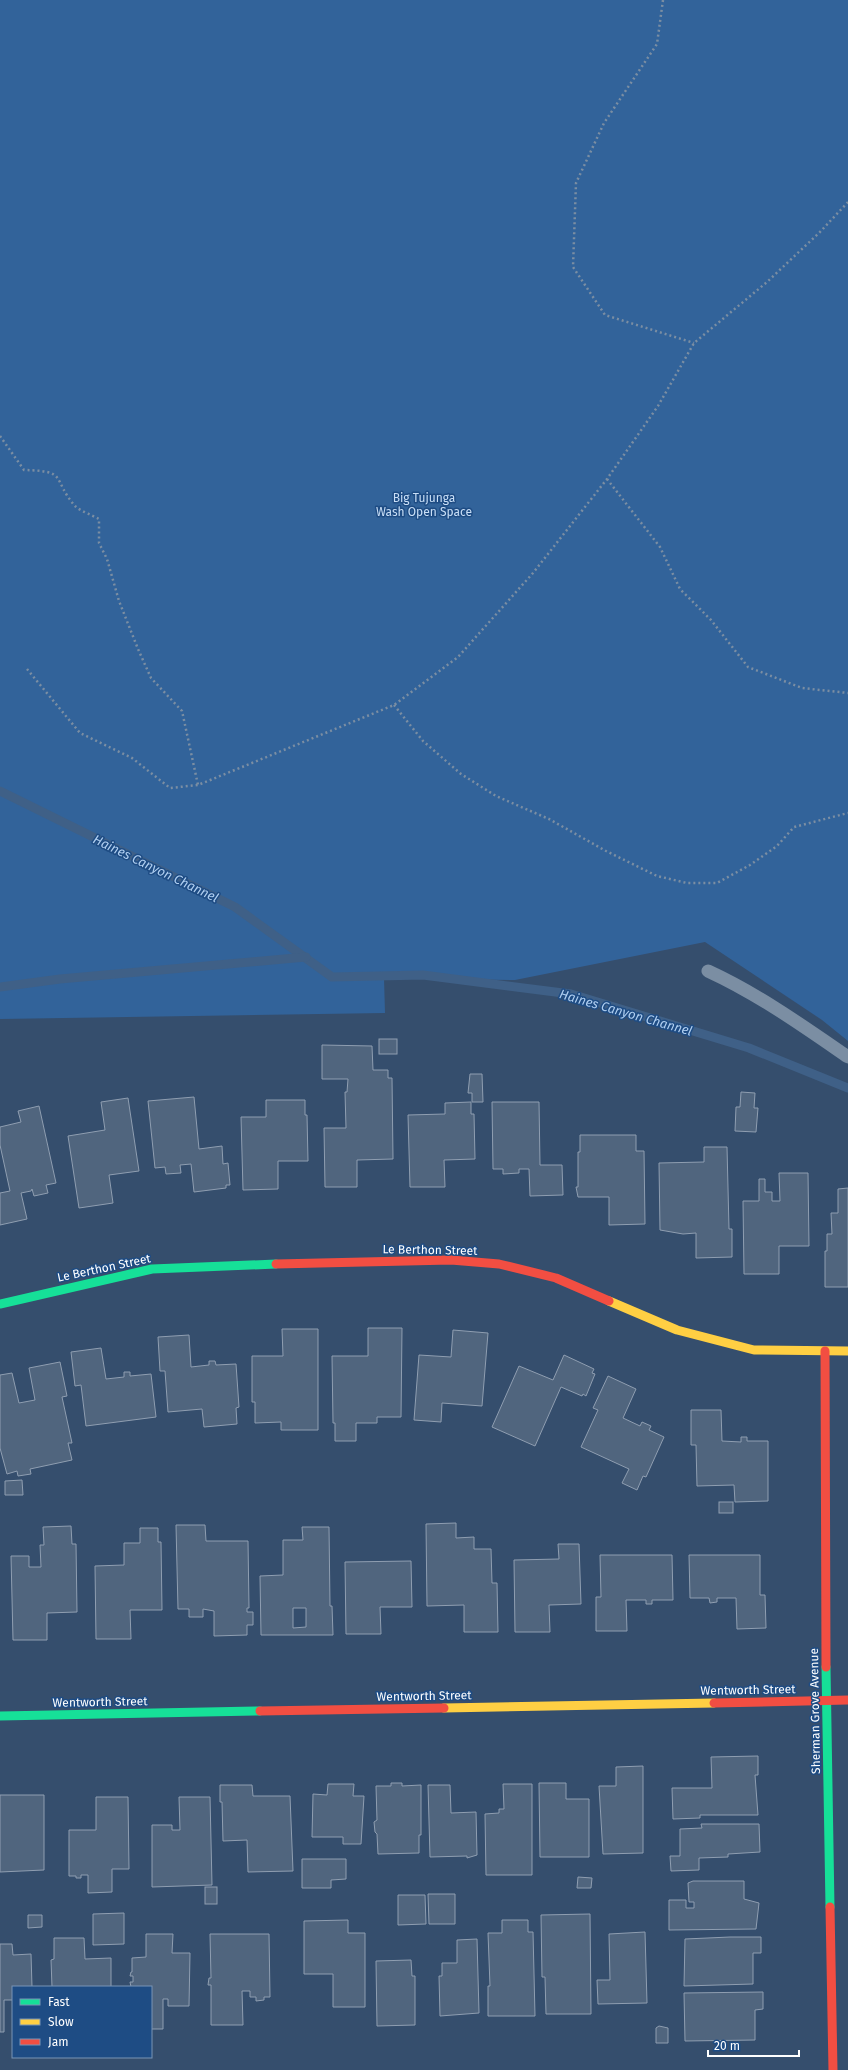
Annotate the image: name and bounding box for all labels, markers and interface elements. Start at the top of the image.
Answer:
park label: Big Tujunga Wash Open Space [376,491,472,519]
water label: Haines Canyon Channel [91,832,221,905]
water label: Haines Canyon Channel [558,986,694,1039]
street label: Le Berthon Street [382,1242,478,1258]
street label: Le Berthon Street [56,1251,153,1285]
street label: Sherman Grove Avenue [807,1648,823,1774]
street label: Wentworth Street [700,1682,796,1698]
street label: Wentworth Street [376,1688,472,1704]
street label: Wentworth Street [52,1694,148,1710]
legend [12,1986,152,2058]
text: Fast [48,1995,70,2009]
text: Slow [48,2015,74,2029]
scale bar [708,2032,799,2058]
text: Jam [48,2035,68,2049]
text: 20 m [714,2039,740,2053]

